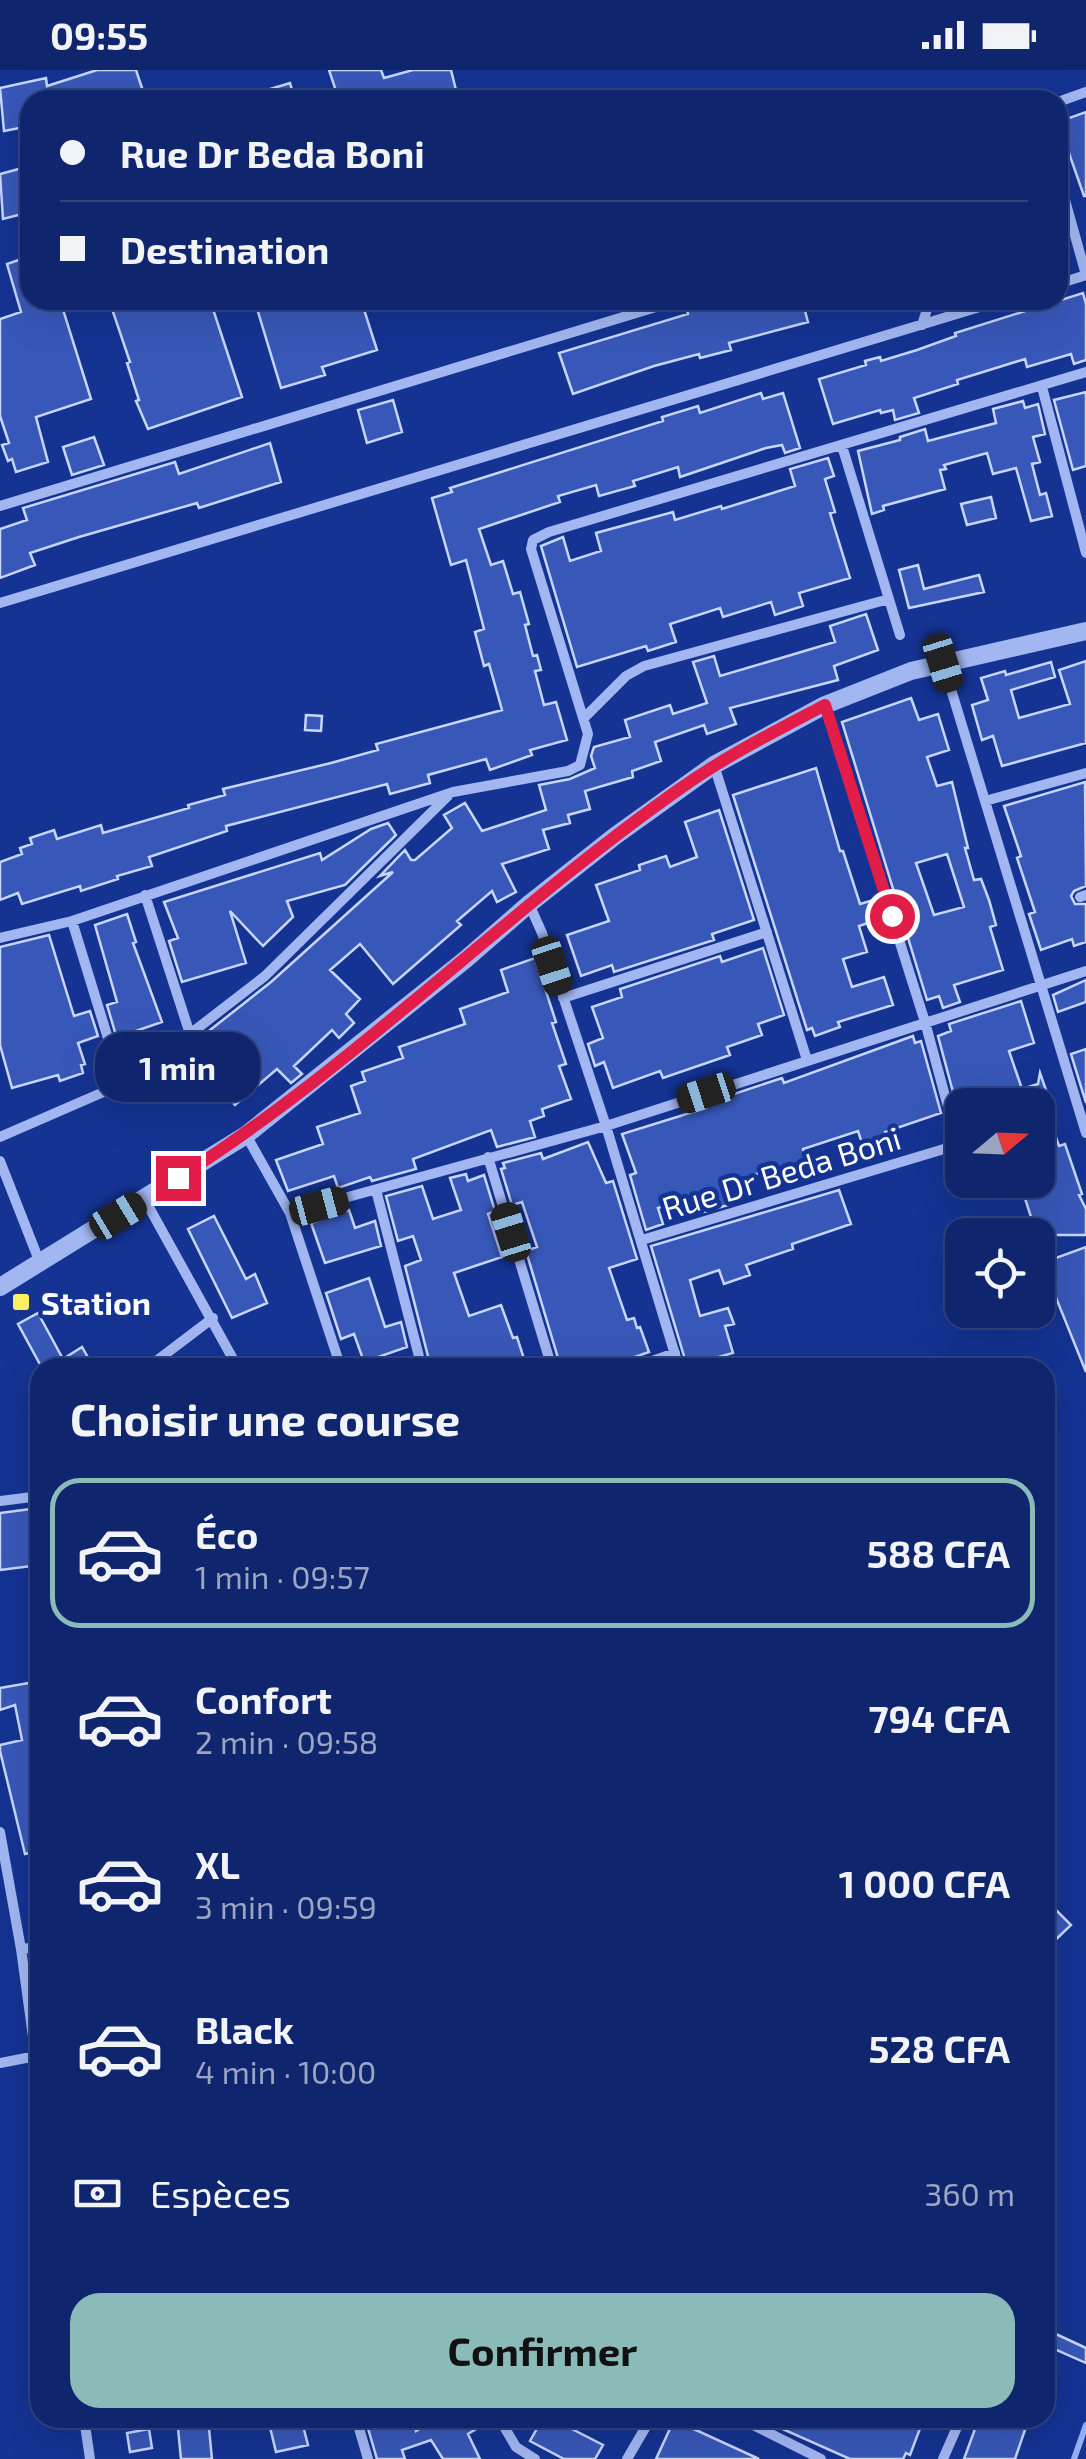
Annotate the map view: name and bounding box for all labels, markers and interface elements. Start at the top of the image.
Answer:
text: 09:55 [50,12,148,58]
text: Rue Dr Beda Boni [120,130,425,176]
text: Destination [120,226,329,272]
car [920,630,966,696]
route start [870,894,915,939]
car [528,933,576,999]
callout: 1 min [96,1033,260,1103]
text: 1 min [139,1048,216,1086]
car [673,1069,739,1117]
north arrow [945,1088,1055,1198]
map controls [945,1088,1055,1328]
street label: Rue Dr Beda Boni [657,1118,905,1226]
route end [156,1156,201,1201]
car [286,1184,352,1228]
car [85,1188,151,1244]
car [488,1199,534,1265]
button: locate [945,1218,1055,1328]
place label: Station [41,1283,151,1321]
marker: Station [10,1291,32,1313]
text: Choisir une course [70,1391,460,1445]
icon: car [75,1508,165,1598]
text: Éco [195,1511,258,1557]
text: 588 CFA [867,1530,1010,1576]
text: 1 min · 09:57 [195,1557,370,1595]
icon: car [75,1673,165,1763]
text: Confort [195,1676,332,1722]
text: 794 CFA [869,1695,1010,1741]
text: 2 min · 09:58 [195,1722,378,1760]
icon: car [75,1838,165,1928]
text: XL [195,1841,240,1887]
text: 1 000 CFA [839,1860,1010,1906]
text: 3 min · 09:59 [195,1887,377,1925]
icon: car [75,2003,165,2093]
text: Black [195,2006,294,2052]
text: 528 CFA [868,2025,1010,2071]
text: 4 min · 10:00 [195,2052,376,2090]
icon: cash [70,2166,125,2221]
text: Espèces [150,2170,291,2216]
text: 360 m [924,2174,1015,2212]
button: Confirmer [70,2293,1015,2408]

